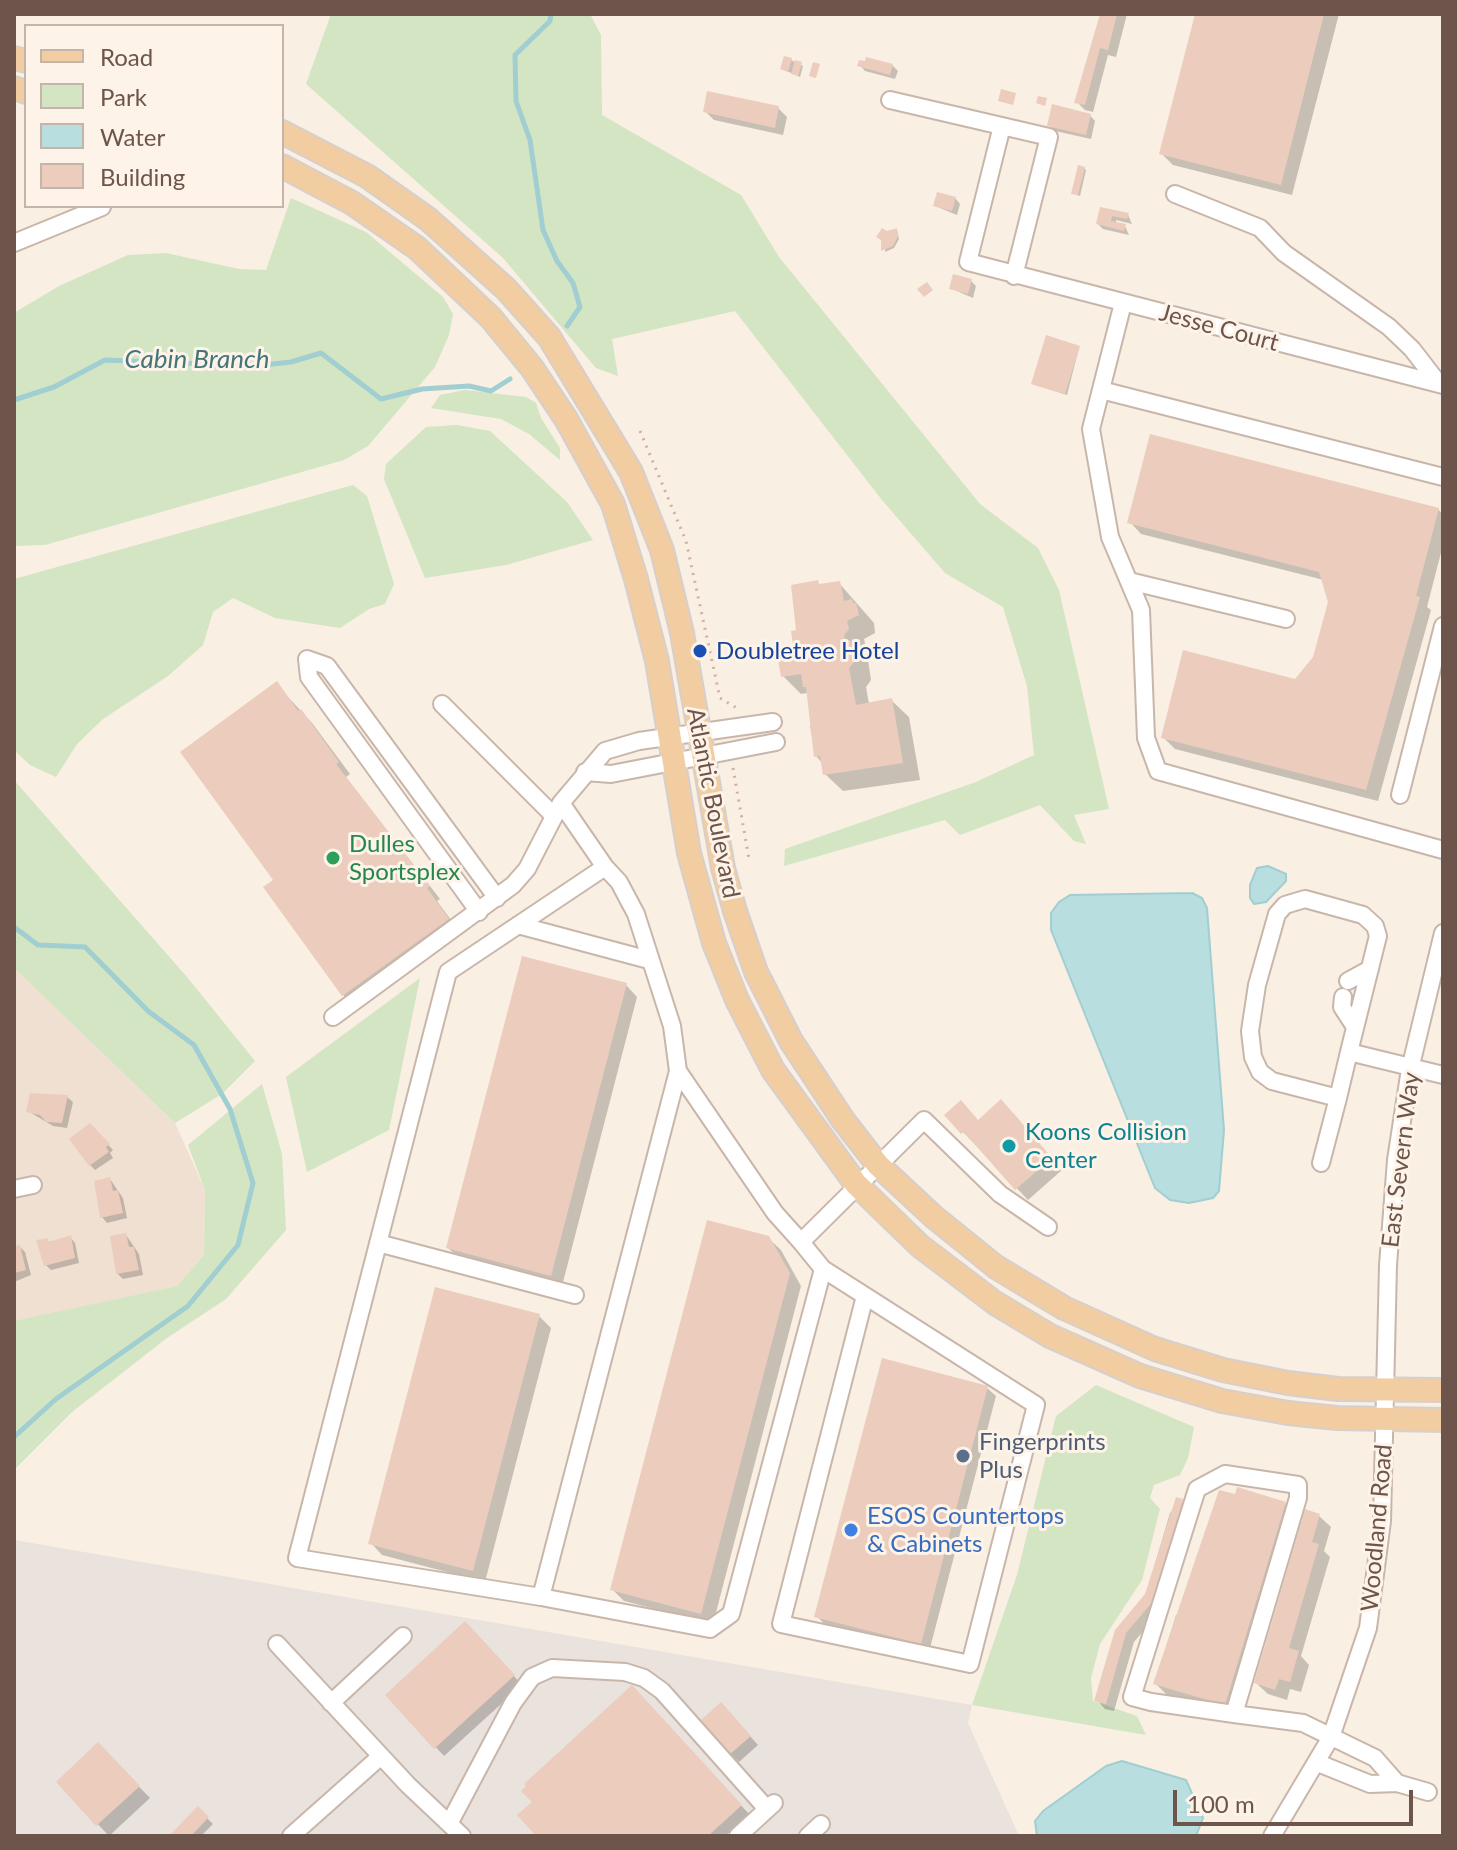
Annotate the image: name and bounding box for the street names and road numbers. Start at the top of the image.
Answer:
street label: Jesse Court [1156,298,1282,358]
street label: Atlantic Boulevard [680,705,746,901]
street label: East Severn Way [1376,1071,1426,1249]
street label: Woodland Road [1355,1443,1399,1613]

